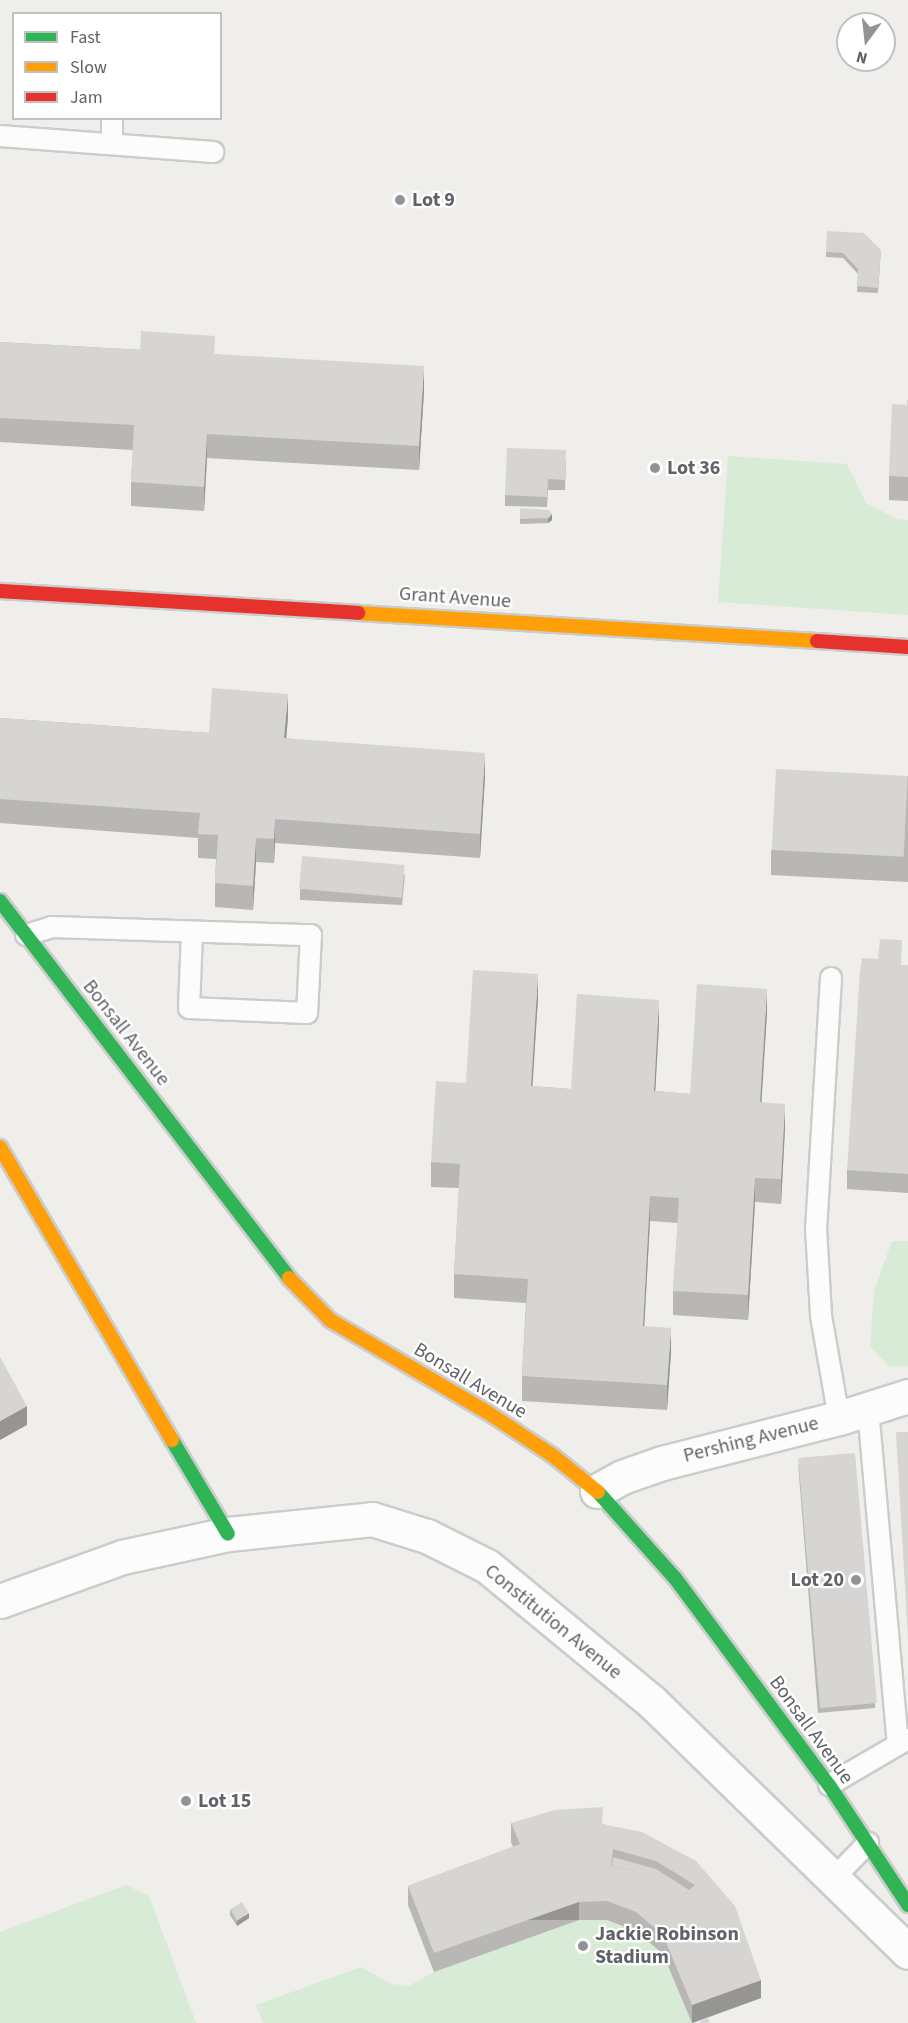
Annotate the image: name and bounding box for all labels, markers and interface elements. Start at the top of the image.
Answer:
legend [12,12,222,120]
north arrow [836,12,896,72]
text: Fast [70,25,101,50]
text: N [854,45,870,69]
text: Slow [70,55,107,80]
text: Jam [70,85,103,110]
place label: Lot 9 [412,188,455,212]
marker: Lot 9 [393,193,407,207]
place label: Lot 36 [667,456,720,480]
marker: Lot 36 [648,461,662,475]
street label: Grant Avenue [398,582,512,614]
street label: Bonsall Avenue [77,975,175,1091]
street label: Bonsall Avenue [409,1338,531,1424]
street label: Pershing Avenue [681,1412,821,1468]
street label: Constitution Avenue [480,1559,626,1685]
place label: Lot 20 [791,1568,844,1592]
marker: Lot 20 [849,1573,863,1587]
street label: Bonsall Avenue [764,1671,858,1789]
place label: Lot 15 [198,1789,251,1813]
marker: Lot 15 [179,1794,193,1808]
place label: Jackie Robinson Stadium [595,1922,739,1969]
marker: Jackie Robinson Stadium [576,1939,590,1953]

